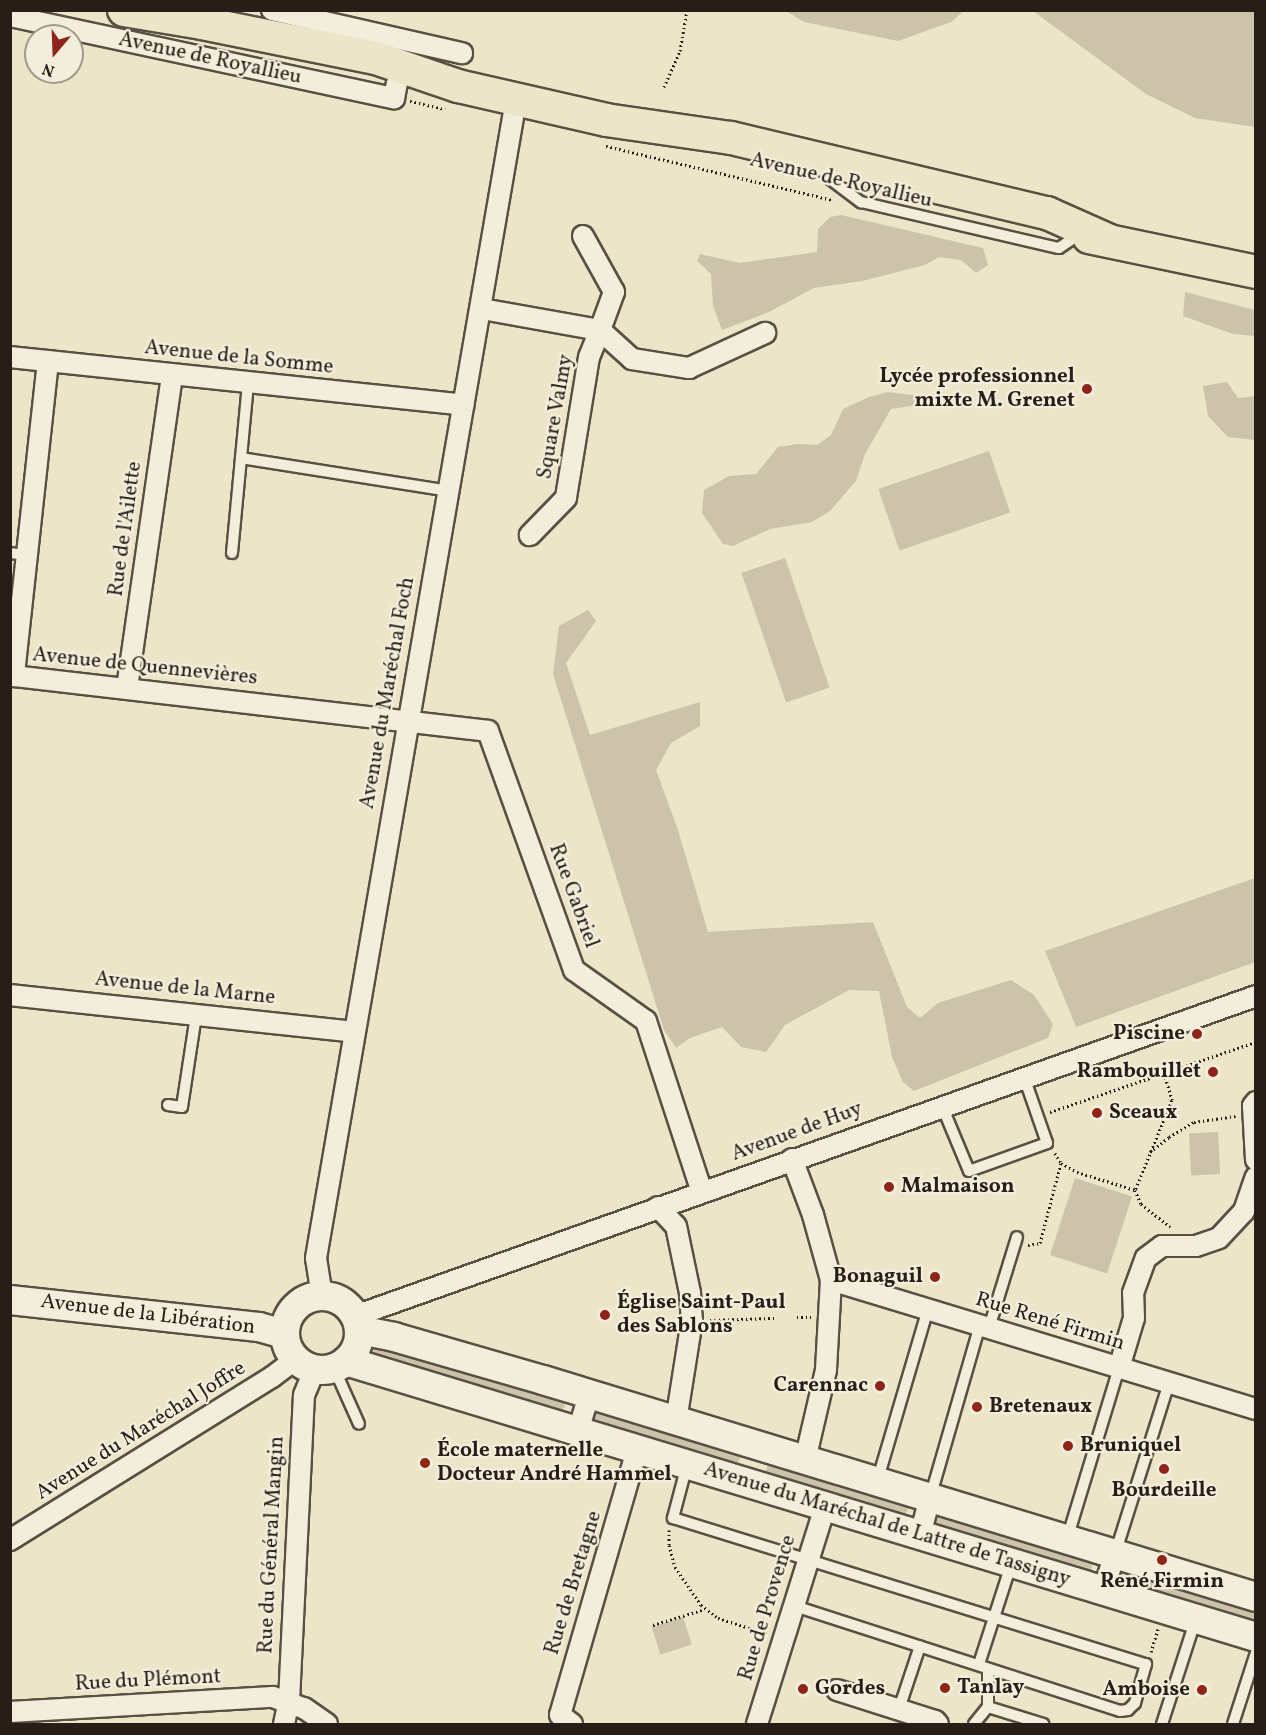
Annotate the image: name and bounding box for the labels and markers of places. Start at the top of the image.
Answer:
place label: Lycée professionnel mixte M. Grenet [879,364,1075,414]
marker: Lycée professionnel mixte M. Grenet [1080,382,1094,396]
place label: Piscine [1113,1021,1185,1047]
marker: Piscine [1190,1027,1204,1041]
place label: Rambouillet [1077,1059,1201,1085]
marker: Rambouillet [1206,1065,1220,1079]
place label: Sceaux [1109,1100,1177,1126]
marker: Sceaux [1090,1106,1104,1120]
place label: Malmaison [901,1174,1015,1200]
marker: Malmaison [882,1180,896,1194]
place label: Bonaguil [833,1264,923,1290]
marker: Bonaguil [928,1270,942,1284]
place label: Église Saint-Paul des Sablons [617,1290,786,1340]
marker: Église Saint-Paul des Sablons [598,1308,612,1322]
place label: Carennac [773,1373,868,1399]
marker: Carennac [873,1379,887,1393]
place label: Bretenaux [989,1394,1092,1420]
marker: Bretenaux [970,1400,984,1414]
place label: Bruniquel [1080,1433,1181,1459]
place label: École maternelle Docteur André Hammel [437,1438,672,1488]
marker: Bruniquel [1061,1439,1075,1453]
marker: École maternelle Docteur André Hammel [418,1456,432,1470]
marker: Bourdeille [1157,1462,1171,1476]
place label: Bourdeille [1112,1478,1216,1504]
marker: René Firmin [1155,1553,1169,1567]
place label: René Firmin [1100,1569,1224,1595]
place label: Tanlay [957,1675,1024,1701]
place label: Gordes [815,1676,885,1702]
place label: Amboise [1103,1677,1190,1703]
marker: Tanlay [938,1681,952,1695]
marker: Gordes [796,1682,810,1696]
marker: Amboise [1195,1683,1209,1697]

